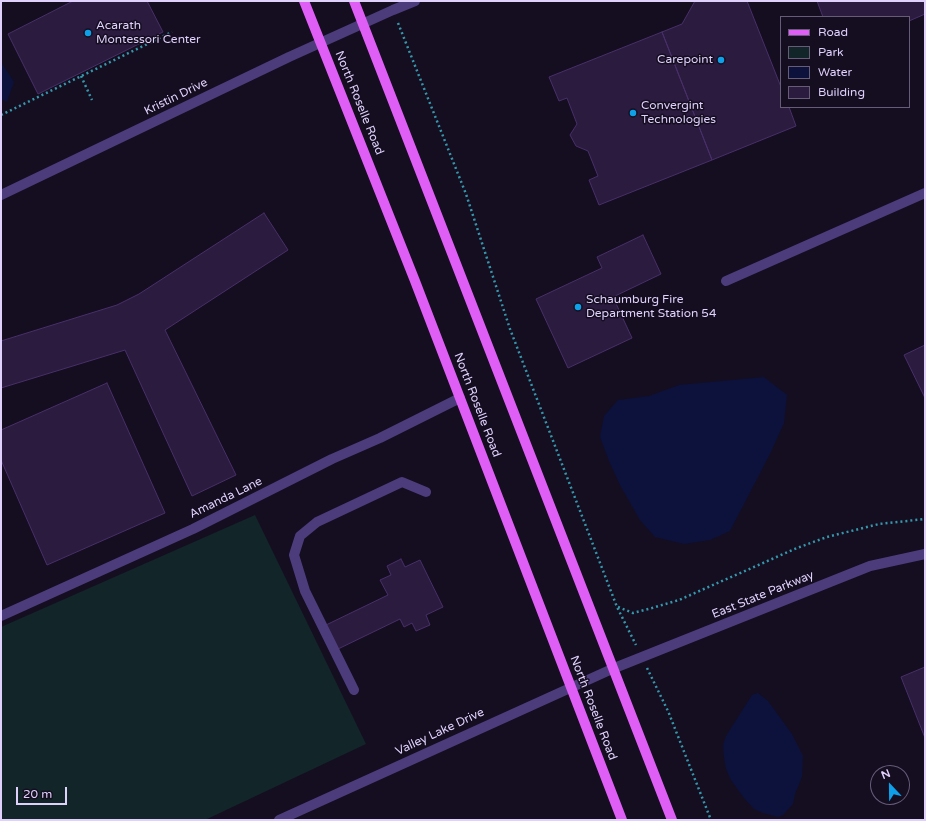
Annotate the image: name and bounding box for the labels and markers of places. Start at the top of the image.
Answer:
place label: Acarath Montessori Center [96,19,201,47]
marker: Acarath Montessori Center [83,28,93,38]
place label: Carepoint [657,53,713,67]
marker: Carepoint [716,55,726,65]
place label: Convergint Technologies [641,99,716,127]
marker: Convergint Technologies [628,108,638,118]
place label: Schaumburg Fire Department Station 54 [586,293,716,321]
marker: Schaumburg Fire Department Station 54 [573,302,583,312]

